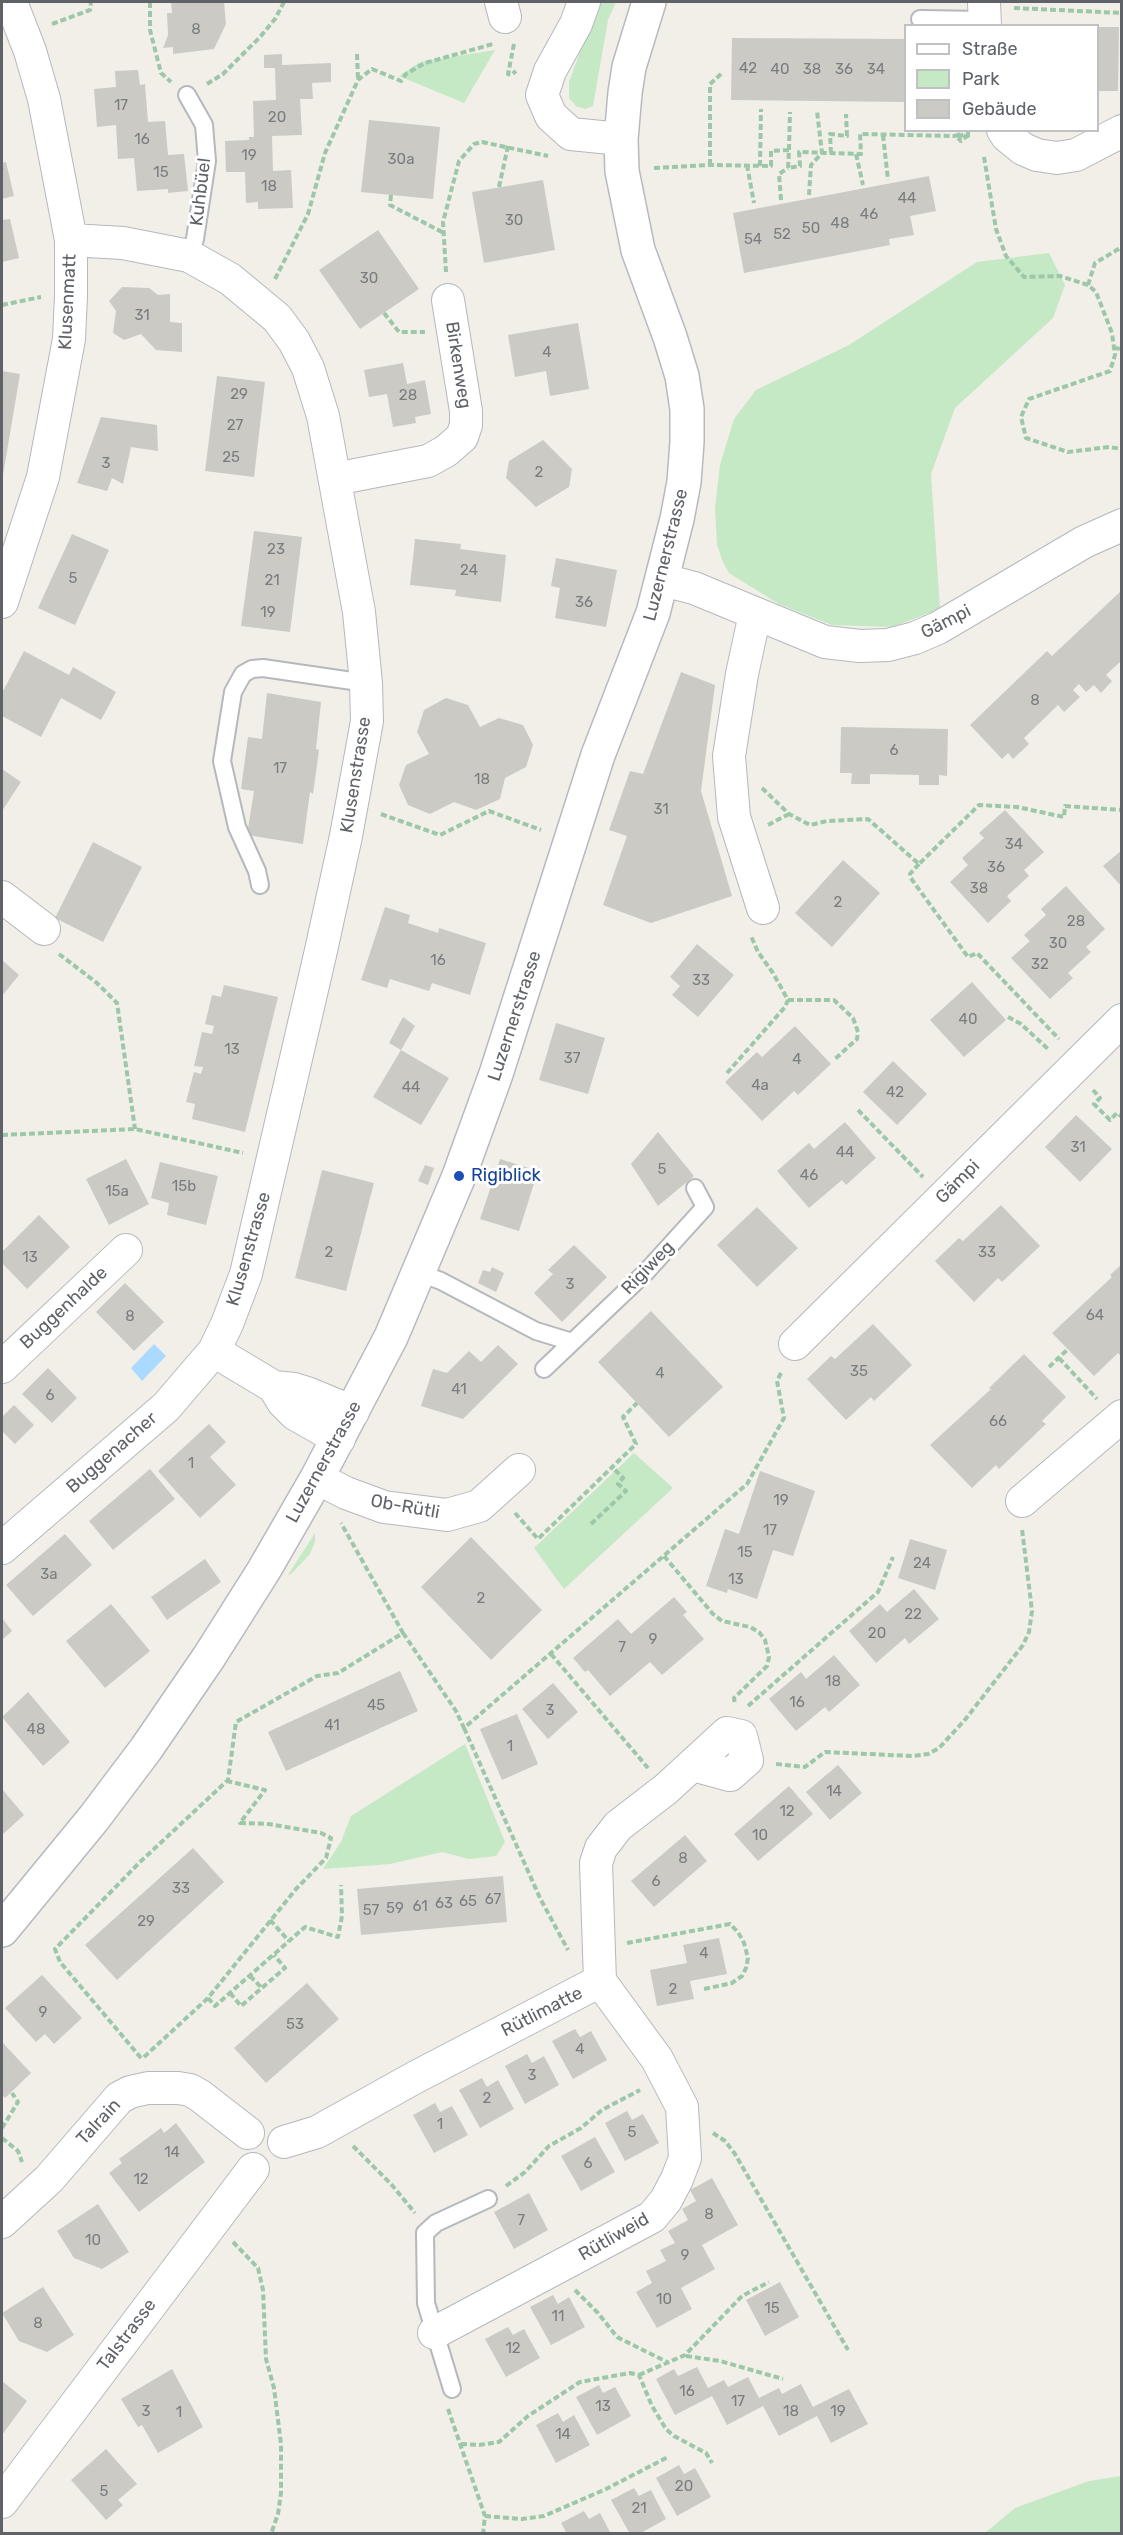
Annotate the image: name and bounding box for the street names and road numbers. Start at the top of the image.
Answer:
street label: Kuhbüel [186,157,216,227]
street label: Klusenmatt [55,253,81,351]
street label: Birkenweg [440,320,476,410]
street label: Luzernerstrasse [639,487,693,623]
street label: Gämpi [917,600,975,644]
street label: Klusenstrasse [336,715,376,835]
street label: Luzernerstrasse [484,948,546,1084]
street label: Gämpi [932,1156,984,1208]
street label: Klusenstrasse [222,1190,276,1308]
street label: Rigiweg [617,1237,679,1299]
street label: Buggenhalde [16,1262,112,1354]
street label: Luzernerstrasse [282,1397,366,1527]
street label: Buggenacher [62,1408,162,1498]
street label: Ob-Rütli [369,1490,441,1524]
street label: Rütlimatte [498,1982,586,2042]
street label: Talrain [72,2095,126,2149]
street label: Rütliweid [575,2208,653,2266]
street label: Talstrasse [93,2295,161,2375]

